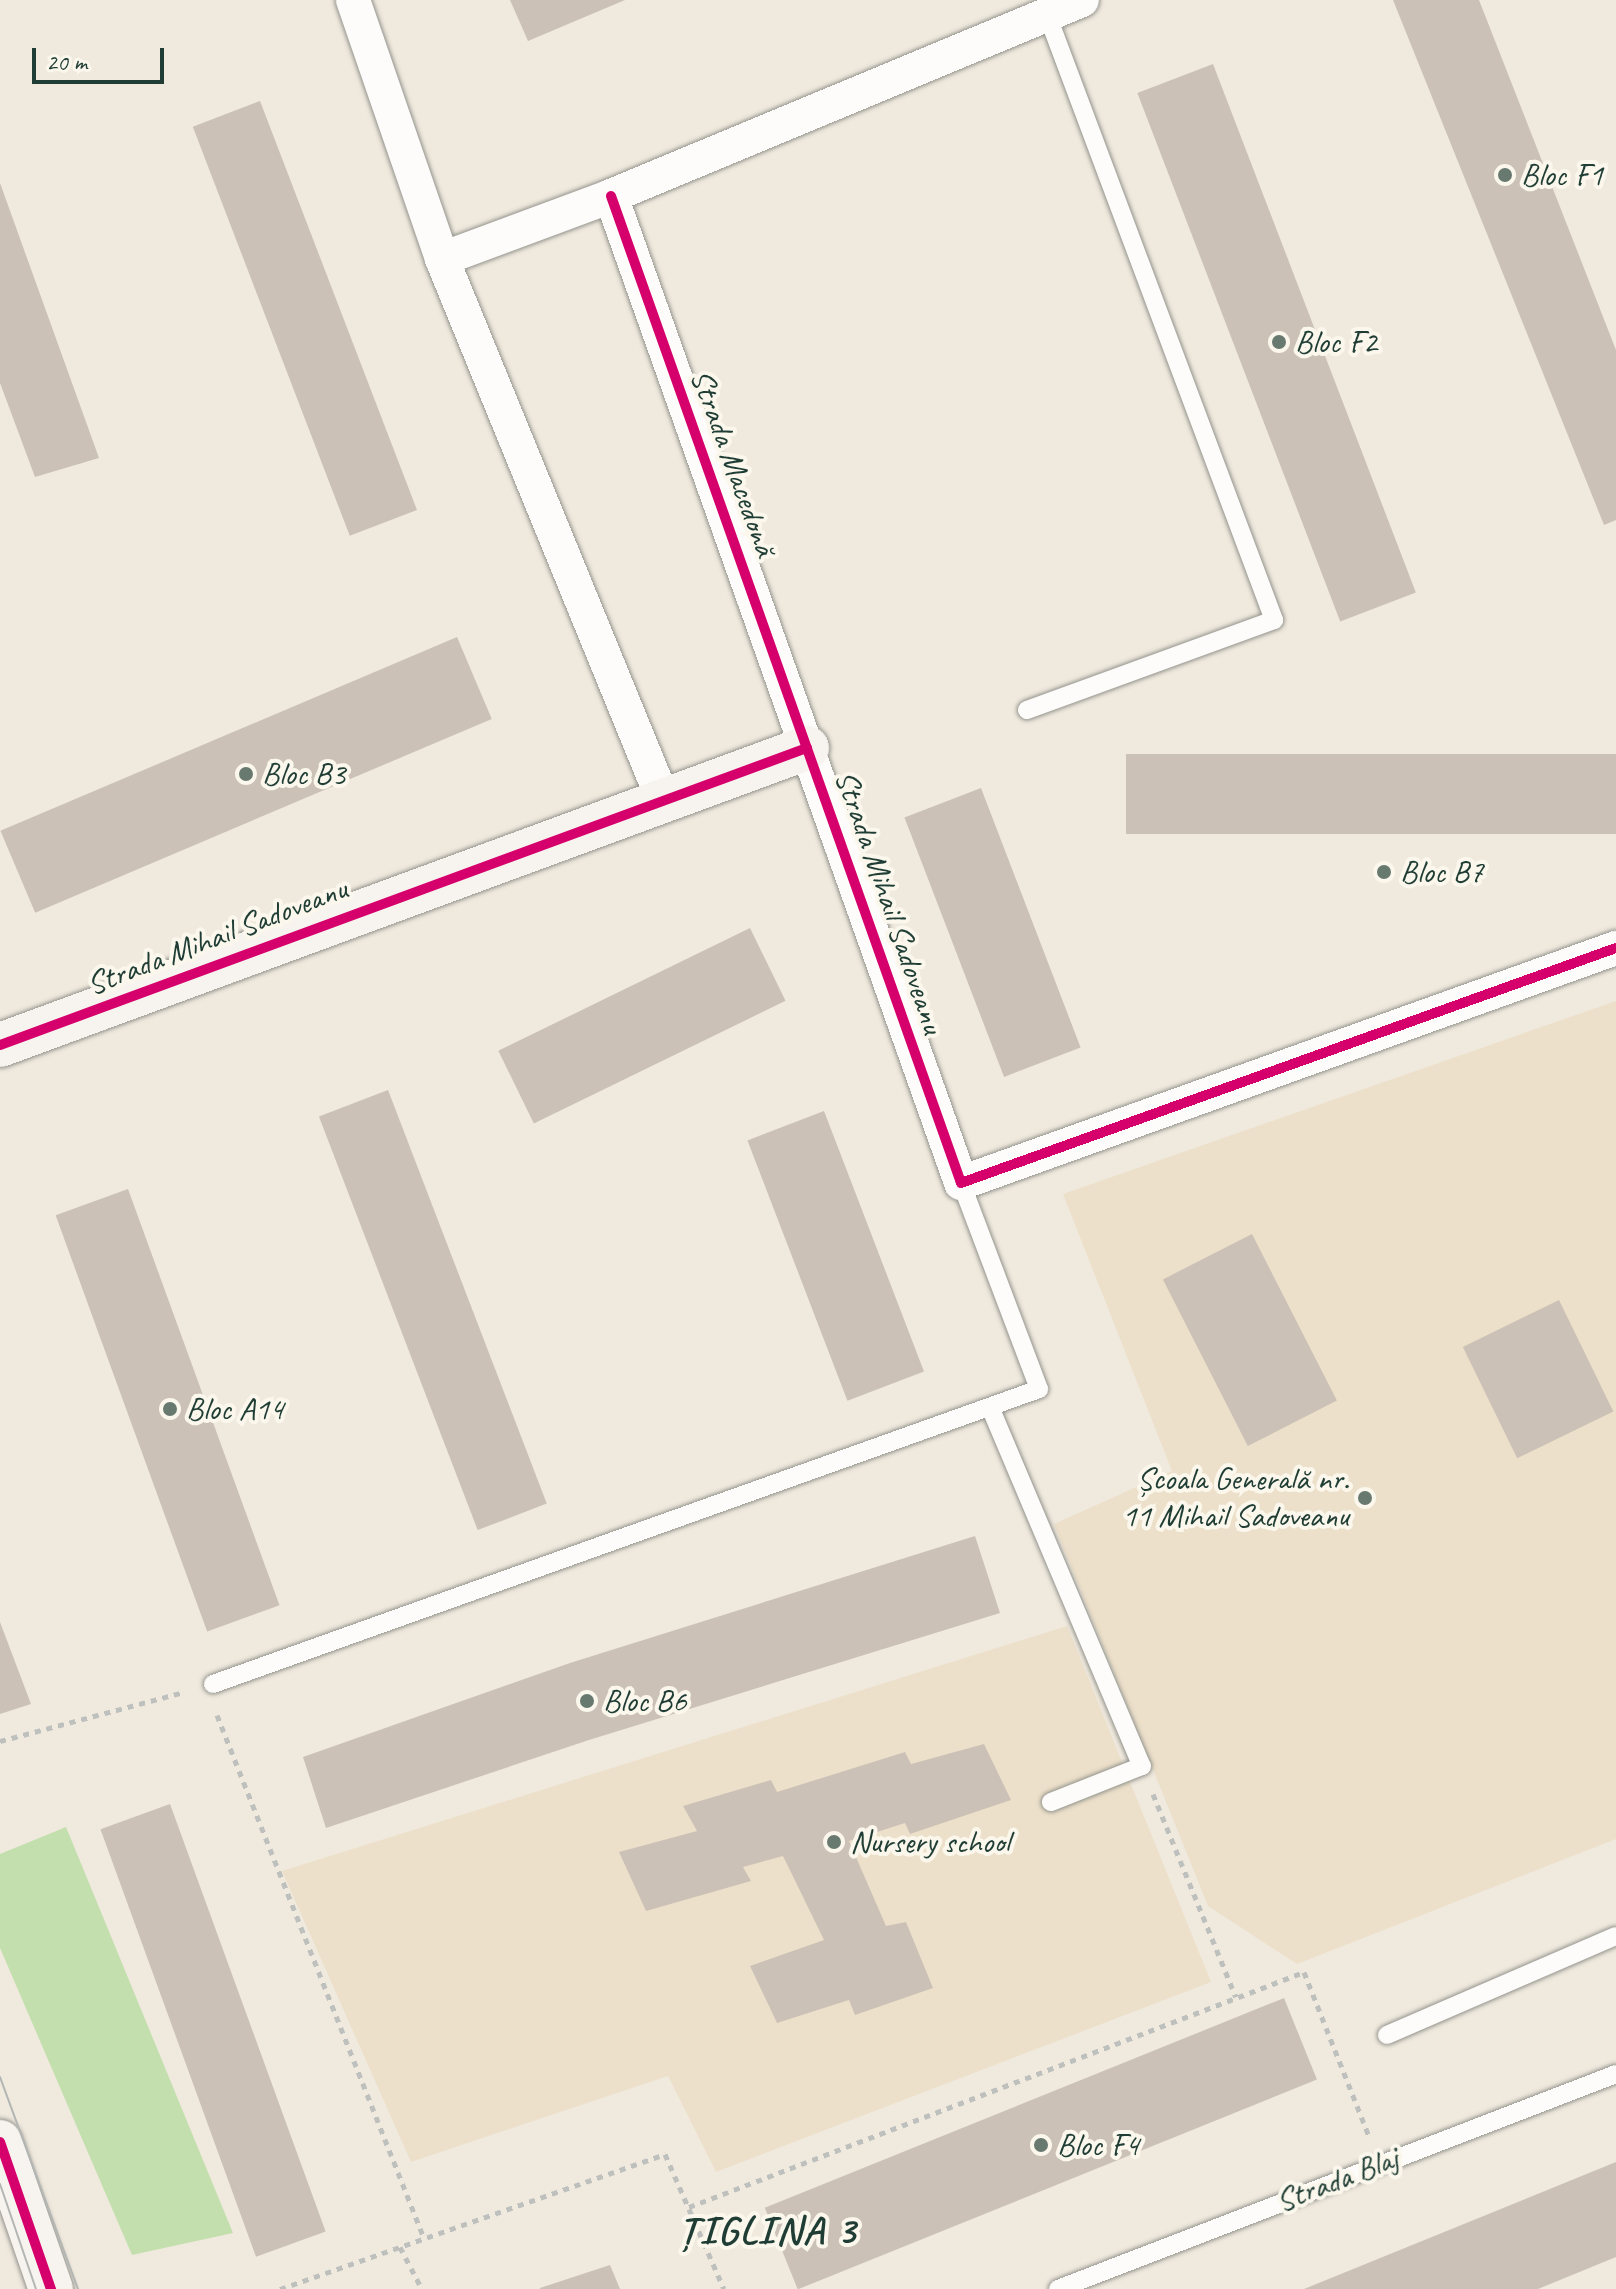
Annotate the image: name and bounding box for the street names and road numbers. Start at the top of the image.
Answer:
street label: Strada Macedonă [681,364,785,562]
street label: Strada Mihail Sadoveanu [826,765,952,1039]
street label: Strada Mihail Sadoveanu [81,870,353,1004]
street label: Strada Blaj [1270,2139,1404,2221]

